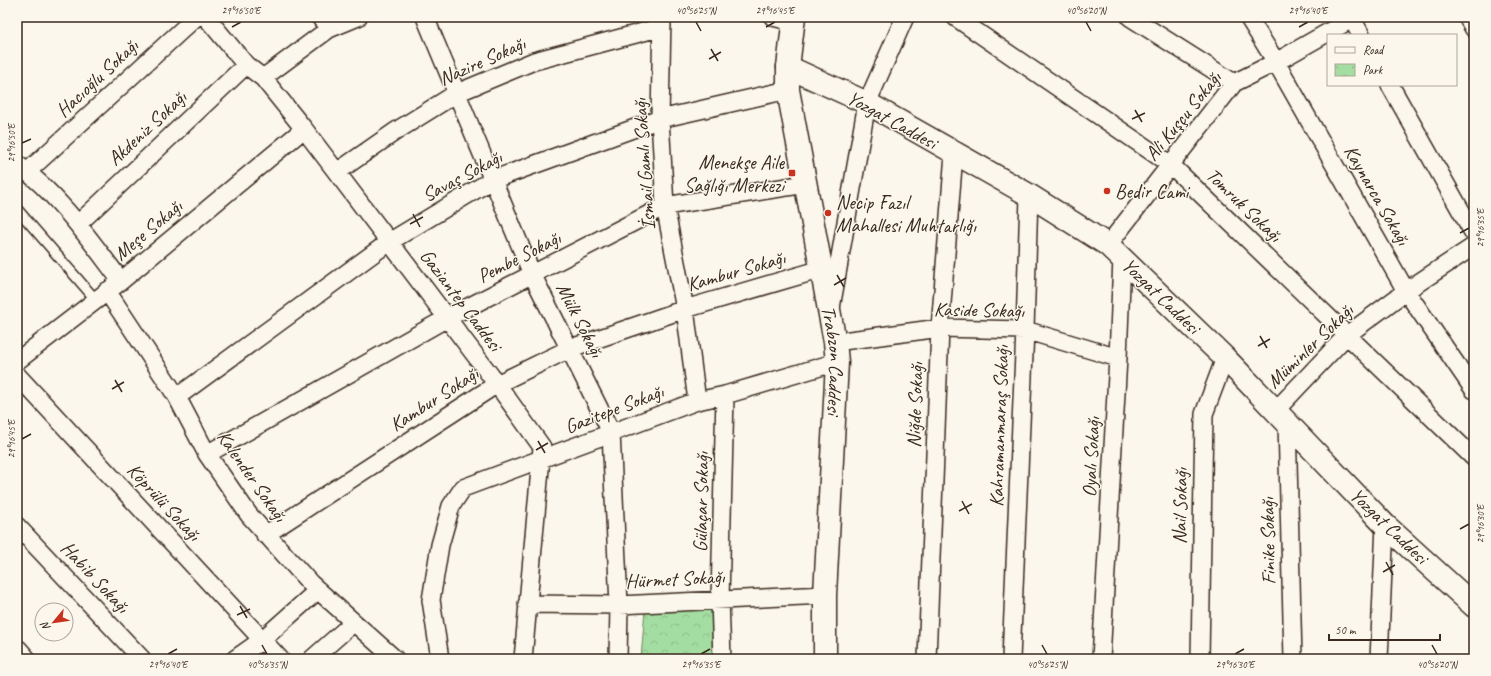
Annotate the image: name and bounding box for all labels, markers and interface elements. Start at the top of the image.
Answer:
text: 29°16'50"E [222,4,262,17]
text: 40°56'25"N [676,4,718,17]
text: 29°16'45"E [756,4,796,17]
text: 40°56'20"N [1066,4,1108,17]
text: 29°16'40"E [1289,4,1329,17]
street label: Nazire Sokağı [435,30,530,91]
street label: Hacıoğlu Sokağı [51,33,144,123]
legend [1327,34,1457,86]
text: Road [1363,42,1385,58]
text: Park [1363,62,1384,78]
street label: Ali Kuşçu Sokağı [1139,65,1227,166]
street label: Akdeniz Sokağı [102,84,193,171]
street label: Yozgat Caddesi [843,85,943,156]
street label: İsmail Gamlı Sokağı [627,96,661,231]
text: 29°16'50"E [5,122,18,162]
street label: Kaynarca Sokağı [1338,141,1416,251]
street label: Savaş Sokağı [418,144,507,207]
place label: Menekşe Aile Sağlığı Merkezi [684,150,786,198]
street label: Tomruk Sokağı [1201,163,1288,248]
marker: Menekşe Aile Sağlığı Merkezi [787,168,797,178]
place label: Bedir Cami [1115,179,1191,204]
marker: Bedir Cami [1102,186,1112,196]
place label: Necip Fazıl Mahallesi Muhtarlığı [836,190,977,238]
street label: Meşe Sokağı [108,193,188,266]
text: 29°16'35"E [1474,207,1487,247]
marker: Necip Fazıl Mahallesi Muhtarlığı [823,208,833,218]
street label: Pembe Sokağı [473,225,566,289]
street label: Gaziantep Caddesi [414,244,509,358]
street label: Kambur Sokağı [684,245,789,297]
street label: Yozgat Caddesi [1117,253,1207,341]
street label: Mülk Sokağı [551,279,610,362]
street label: Kaside Sokağı [934,297,1026,323]
street label: Müminler Sokağı [1261,297,1360,394]
street label: Trabzon Caddesi [816,304,850,418]
street label: Kahramanmaraş Sokağı [984,344,1014,507]
street label: Kambur Sokağı [385,360,484,437]
street label: Niğde Sokağı [901,361,929,448]
street label: Gazitepe Sokağı [561,378,668,439]
street label: Oyalı Sokağı [1076,415,1106,498]
text: 29°16'45"E [5,418,18,458]
street label: Kalender Sokağı [211,425,293,528]
street label: Gülaçar Sokağı [688,450,714,552]
street label: Köprülü Sokağı [122,458,207,547]
street label: Nail Sokağı [1167,466,1193,544]
street label: Yozgat Caddesi [1345,483,1435,571]
street label: Finike Sokağı [1255,496,1281,585]
text: 29°16'30"E [1474,503,1487,543]
street label: Habib Sokağı [55,536,136,619]
street label: Hürmet Sokağı [625,564,726,594]
north arrow [34,602,74,642]
scale bar [1329,616,1440,642]
text: N [36,619,53,633]
text: 50 m [1335,622,1357,638]
text: 29°16'40"E [149,658,189,671]
text: 40°56'35"N [247,658,289,671]
text: 29°16'35"E [682,658,722,671]
text: 40°56'25"N [1027,658,1069,671]
text: 29°16'30"E [1216,658,1256,671]
text: 40°56'20"N [1417,658,1459,671]

